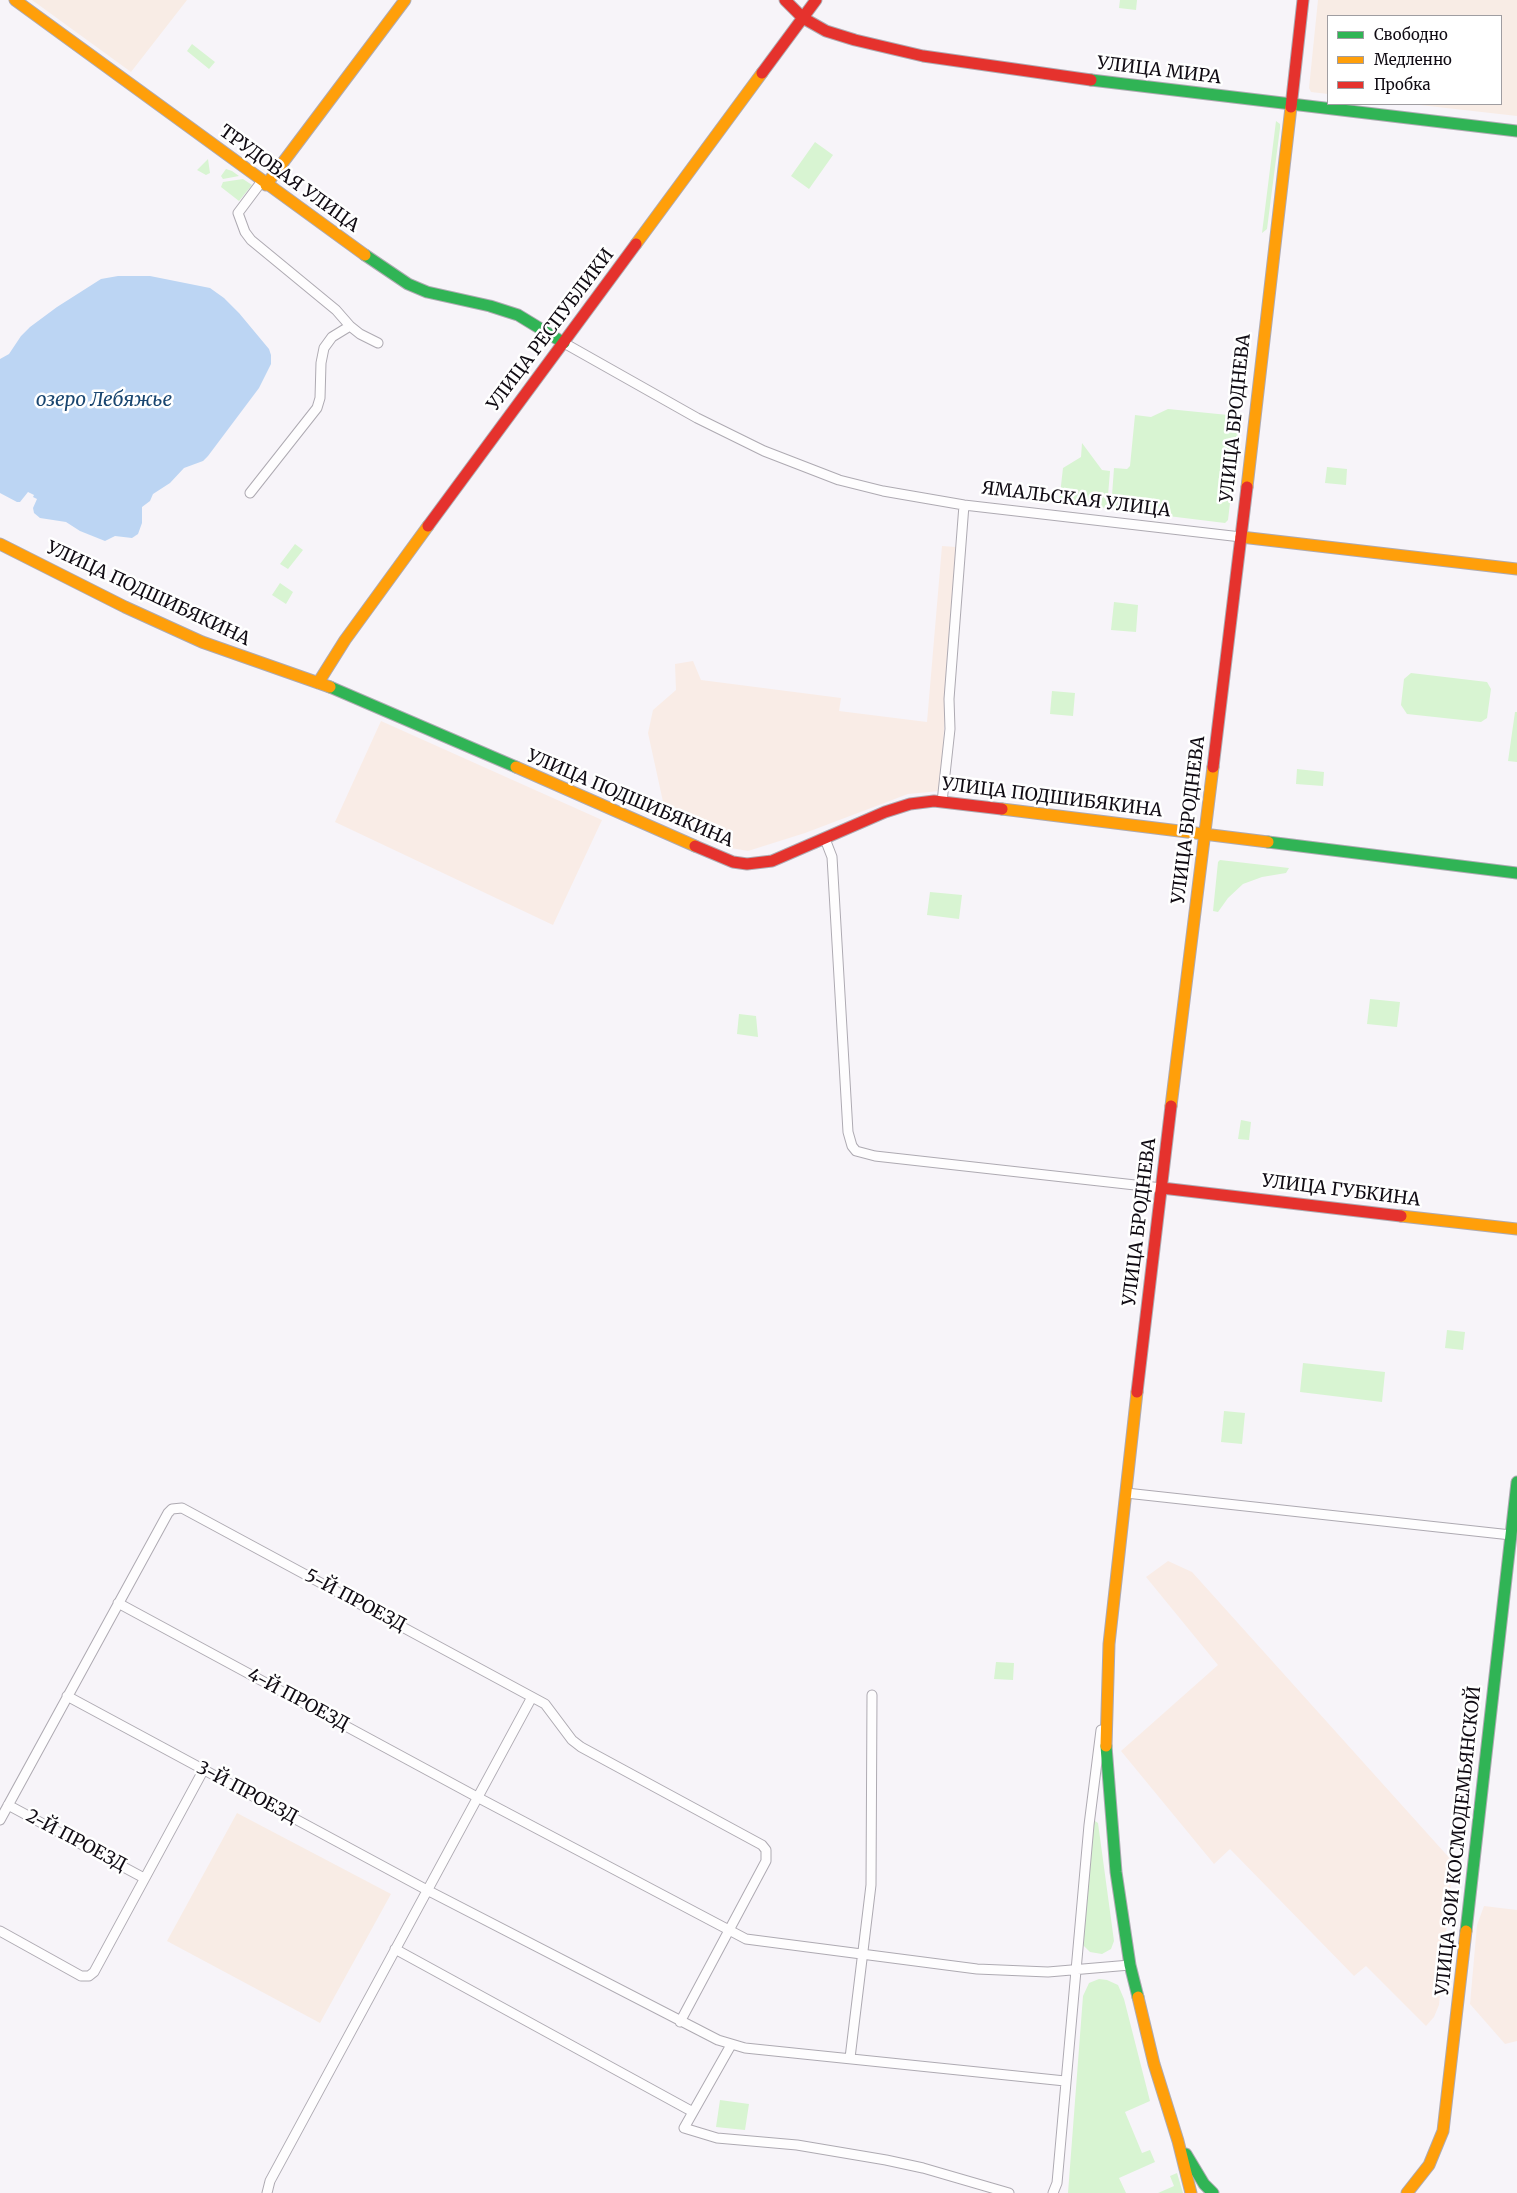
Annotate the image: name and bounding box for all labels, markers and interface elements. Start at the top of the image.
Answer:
legend [1327,15,1502,105]
text: Свободно [1374,25,1448,44]
text: Медленно [1374,50,1452,69]
street label: УЛИЦА МИРА [1096,53,1222,89]
text: Пробка [1374,75,1431,94]
street label: ТРУДОВАЯ УЛИЦА [215,121,363,237]
street label: УЛИЦА РЕСПУБЛИКИ [483,245,619,415]
street label: УЛИЦА БРОДНЕВА [1216,333,1256,503]
water label: озеро Лебяжье [36,390,172,412]
street label: ЯМАЛЬСКАЯ УЛИЦА [980,478,1172,522]
street label: УЛИЦА ПОДШИБЯКИНА [43,537,253,651]
street label: УЛИЦА БРОДНЕВА [1168,735,1210,905]
street label: УЛИЦА ПОДШИБЯКИНА [524,746,736,852]
street label: УЛИЦА ПОДШИБЯКИНА [941,774,1163,822]
street label: УЛИЦА БРОДНЕВА [1119,1137,1161,1307]
street label: УЛИЦА ГУБКИНА [1261,1171,1421,1211]
street label: 5-Й ПРОЕЗД [301,1565,409,1637]
street label: 4-Й ПРОЕЗД [244,1664,352,1736]
street label: УЛИЦА ЗОИ КОСМОДЕМЬЯНСКОЙ [1432,1685,1486,1997]
street label: 3-Й ПРОЕЗД [193,1757,301,1829]
street label: 2-Й ПРОЕЗД [22,1805,130,1877]

